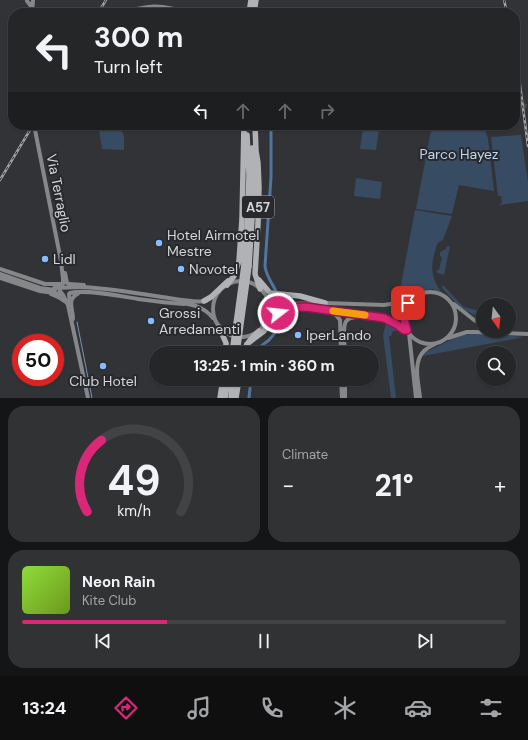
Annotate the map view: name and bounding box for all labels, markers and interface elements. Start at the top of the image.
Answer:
text: 300 m [94,19,183,56]
icon: left [28,24,80,76]
text: Turn left [94,55,163,79]
icon: left [190,100,212,122]
icon: ahead [232,100,254,122]
icon: ahead [274,100,296,122]
icon: right [316,100,338,122]
park label: Parco Hayez [420,145,498,163]
street label: Via Terraglio [43,152,75,234]
road number: A57 [242,196,274,218]
place label: Hotel Airmotel Mestre [167,226,259,260]
marker: Hotel Airmotel Mestre [154,238,164,248]
place label: Lidl [53,250,76,268]
marker: Lidl [40,254,50,264]
place label: Novotel [189,260,238,278]
marker: Novotel [176,264,186,274]
pin [391,286,425,320]
position arrow [257,292,299,334]
icon: arrive [397,292,419,314]
north arrow [476,298,516,338]
map controls [476,298,516,386]
place label: Grossi Arredamenti [159,304,240,338]
marker: Grossi Arredamenti [146,316,156,326]
place label: IperLando [306,326,371,344]
marker: IperLando [293,330,303,340]
speed limit sign: 50 [12,334,64,386]
button: search [476,346,516,386]
text: 13:25 · 1 min · 360 m [193,356,335,376]
marker: Club Hotel [98,361,108,371]
place label: Club Hotel [69,372,137,390]
text: Climate [282,446,328,463]
text: 49 [107,454,161,508]
text: 21° [374,466,414,505]
text: − [282,471,294,500]
text: + [494,471,506,500]
text: km/h [117,502,151,520]
text: Neon Rain [82,572,155,592]
text: Kite Club [82,592,136,609]
icon: previous [92,630,114,652]
icon: pause [253,630,275,652]
icon: next [414,630,436,652]
icon: directions [112,694,140,722]
icon: music [185,694,213,722]
icon: phone [258,694,286,722]
icon: climate [331,694,359,722]
icon: car [404,694,432,722]
icon: filters [477,694,505,722]
text: 13:24 [23,696,67,720]

